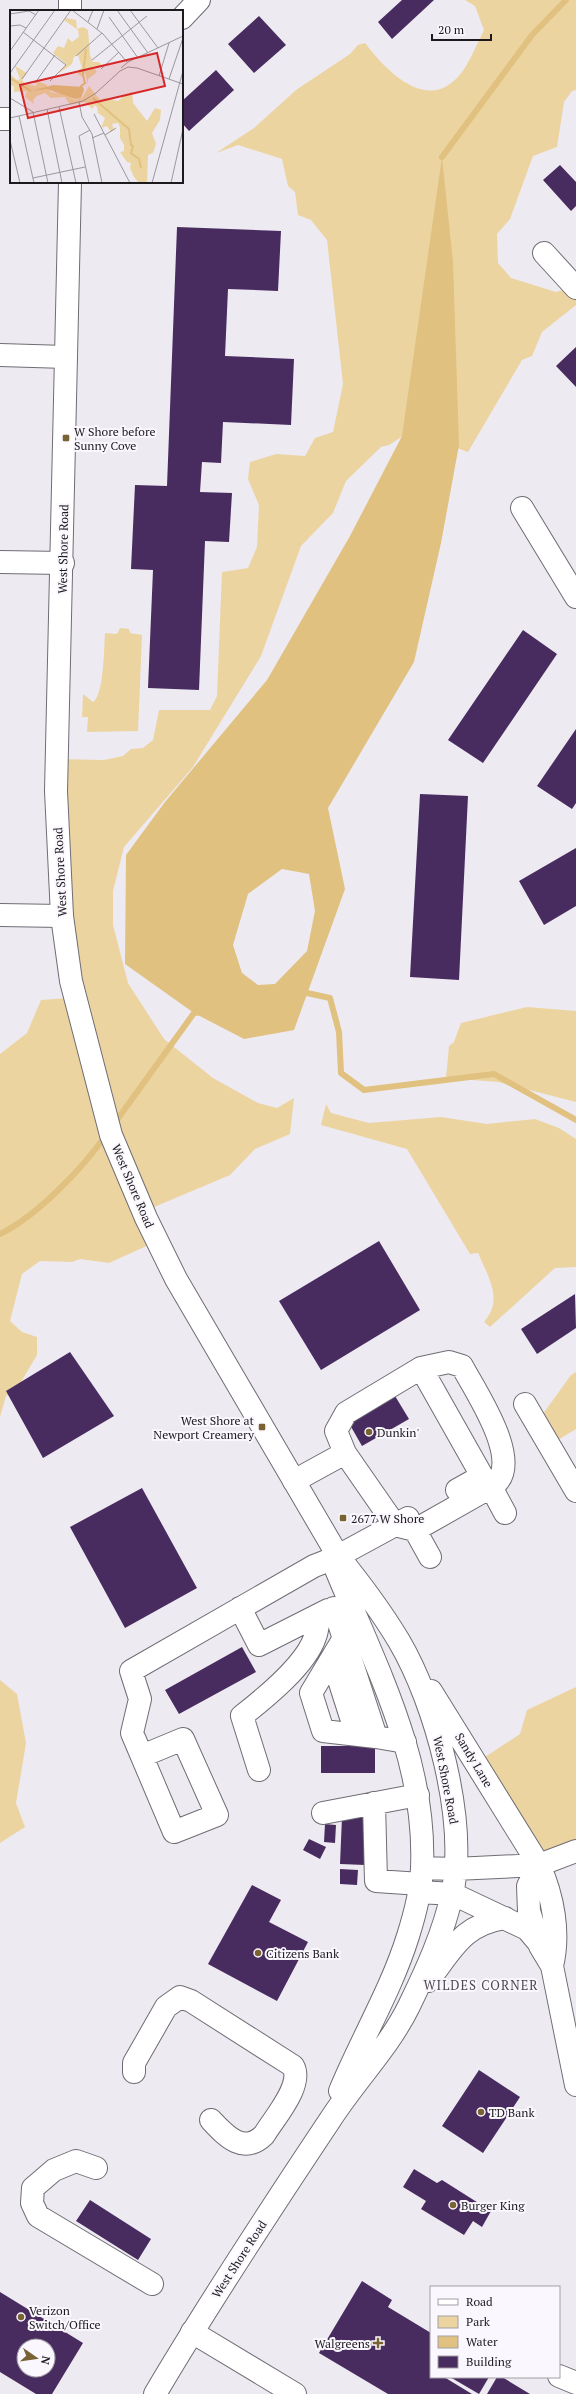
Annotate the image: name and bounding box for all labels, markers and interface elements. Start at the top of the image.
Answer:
inset map [10,10,183,183]
scale bar [432,16,491,42]
text: 20 m [438,22,465,37]
place label: W Shore before Sunny Cove [74,424,156,453]
marker: W Shore before Sunny Cove [61,433,71,443]
street label: West Shore Road [55,504,71,594]
street label: West Shore Road [50,827,70,917]
street label: West Shore Road [109,1142,158,1230]
place label: West Shore at Newport Creamery [153,1413,255,1442]
marker: West Shore at Newport Creamery [257,1422,267,1432]
place label: Dunkin' [377,1425,419,1440]
marker: Dunkin' [364,1427,374,1437]
place label: 2677 W Shore [351,1511,424,1526]
marker: 2677 W Shore [338,1513,348,1523]
street label: Sandy Lane [452,1730,496,1790]
street label: West Shore Road [430,1735,462,1826]
place label: Citizens Bank [266,1946,340,1961]
marker: Citizens Bank [253,1948,263,1958]
district label: WILDES CORNER [423,1976,539,1994]
place label: TD Bank [489,2105,535,2120]
marker: TD Bank [476,2107,486,2117]
place label: Burger King [461,2198,525,2213]
marker: Burger King [448,2200,458,2210]
street label: West Shore Road [208,2217,270,2301]
legend [430,2286,560,2378]
text: Road [466,2294,493,2309]
place label: Verizon Switch/Office [29,2303,101,2332]
marker: Verizon Switch/Office [16,2312,26,2322]
text: Park [466,2314,491,2329]
text: Water [466,2334,498,2349]
place label: Walgreens [315,2336,370,2351]
north arrow [16,2338,56,2378]
marker: Walgreens [373,2338,383,2348]
text: Building [466,2354,512,2369]
text: N [38,2355,54,2367]

